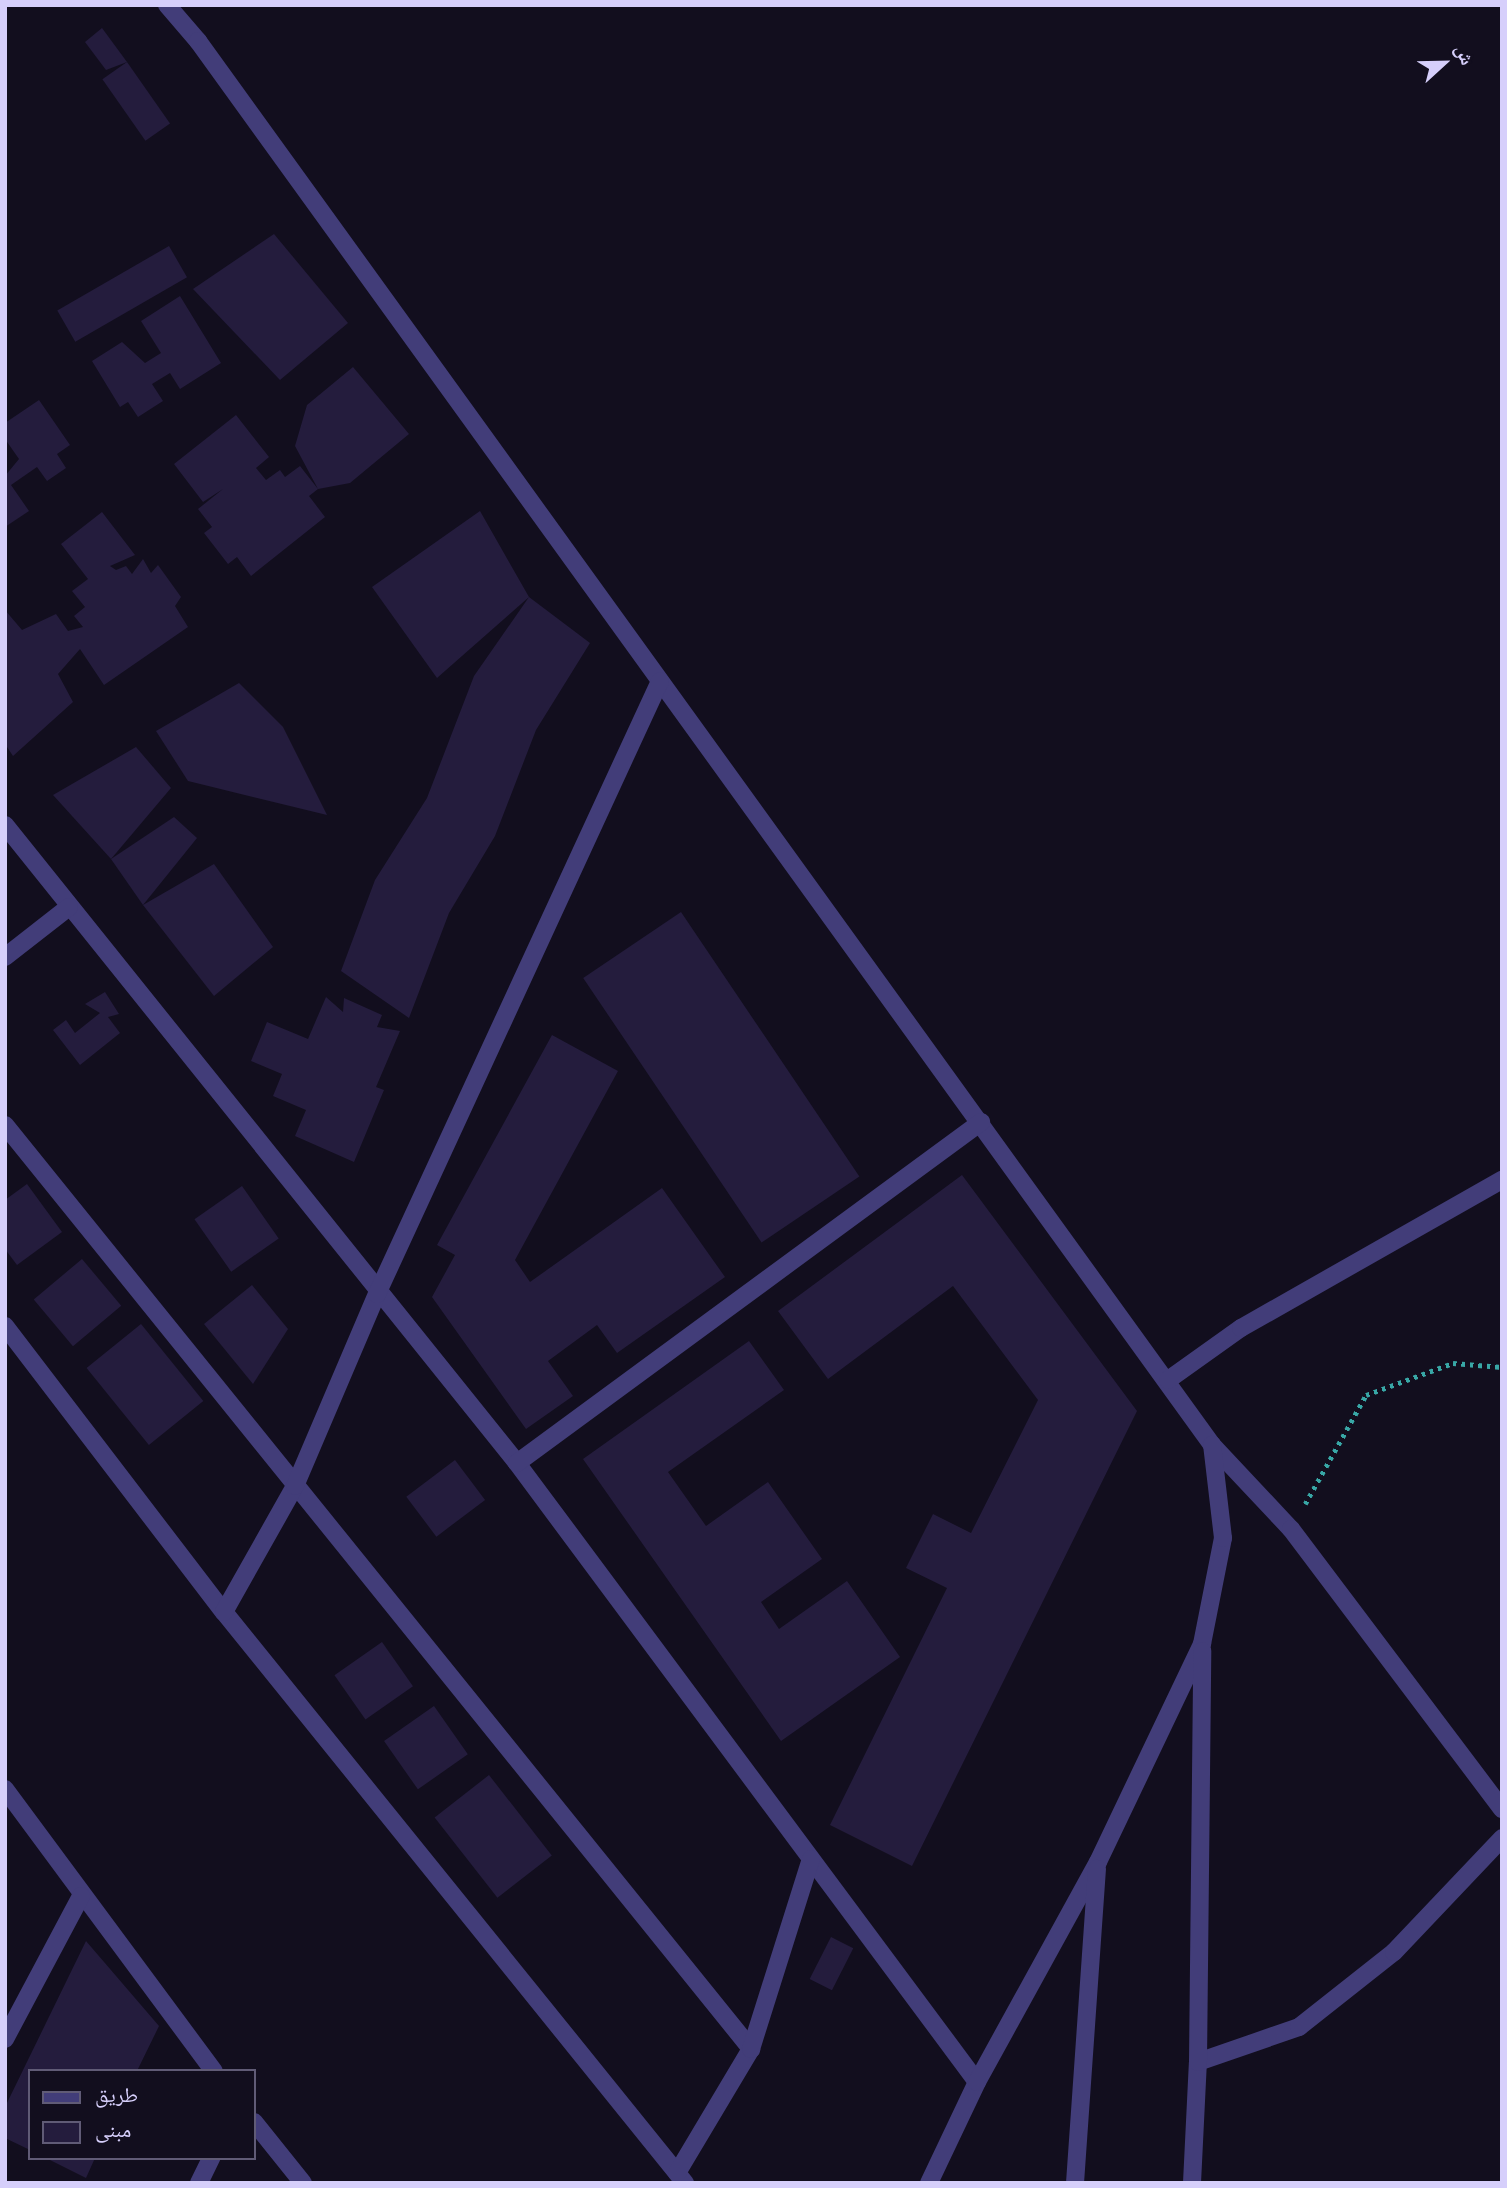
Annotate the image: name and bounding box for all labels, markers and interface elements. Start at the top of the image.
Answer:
north arrow [1409,28,1479,98]
text: ش [1448,41,1480,69]
legend [28,2069,256,2160]
text: طريق [95,2080,138,2110]
text: مبنى [95,2115,131,2145]

